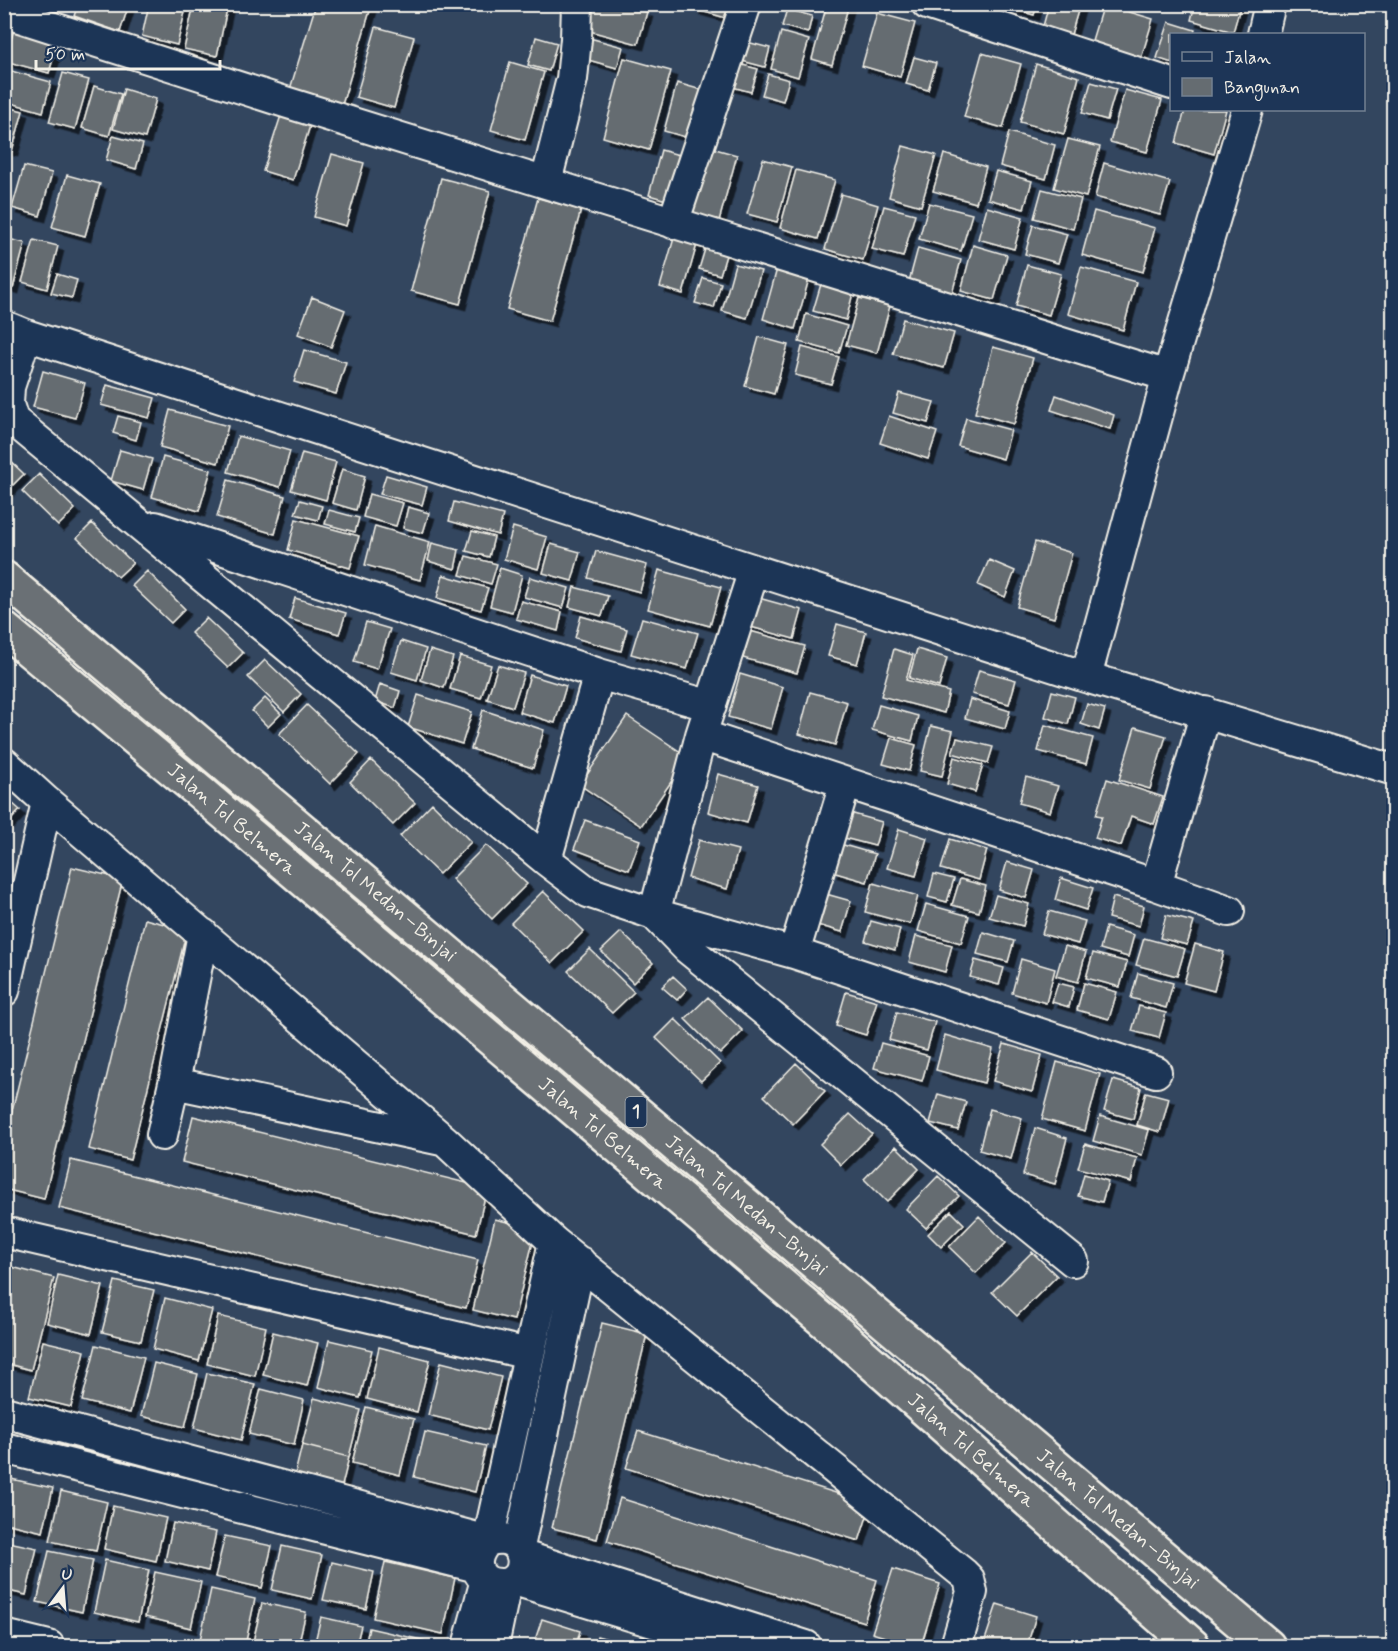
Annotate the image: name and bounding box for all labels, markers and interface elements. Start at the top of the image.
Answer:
scale bar [36,33,220,71]
legend [1170,33,1365,111]
text: 50 m [45,43,85,67]
text: Jalan [1224,46,1271,70]
text: Bangunan [1224,76,1300,101]
street label: Jalan Tol Belmera [161,757,303,883]
street label: Jalan Tol Medan–Binjai [288,815,462,968]
street label: Jalan Tol Belmera [532,1071,674,1197]
road number: 1 [626,1097,646,1127]
street label: Jalan Tol Medan–Binjai [659,1129,834,1282]
street label: Jalan Tol Belmera [902,1387,1042,1515]
street label: Jalan Tol Medan–Binjai [1031,1442,1205,1596]
north arrow [33,1558,93,1618]
text: U [59,1563,75,1587]

